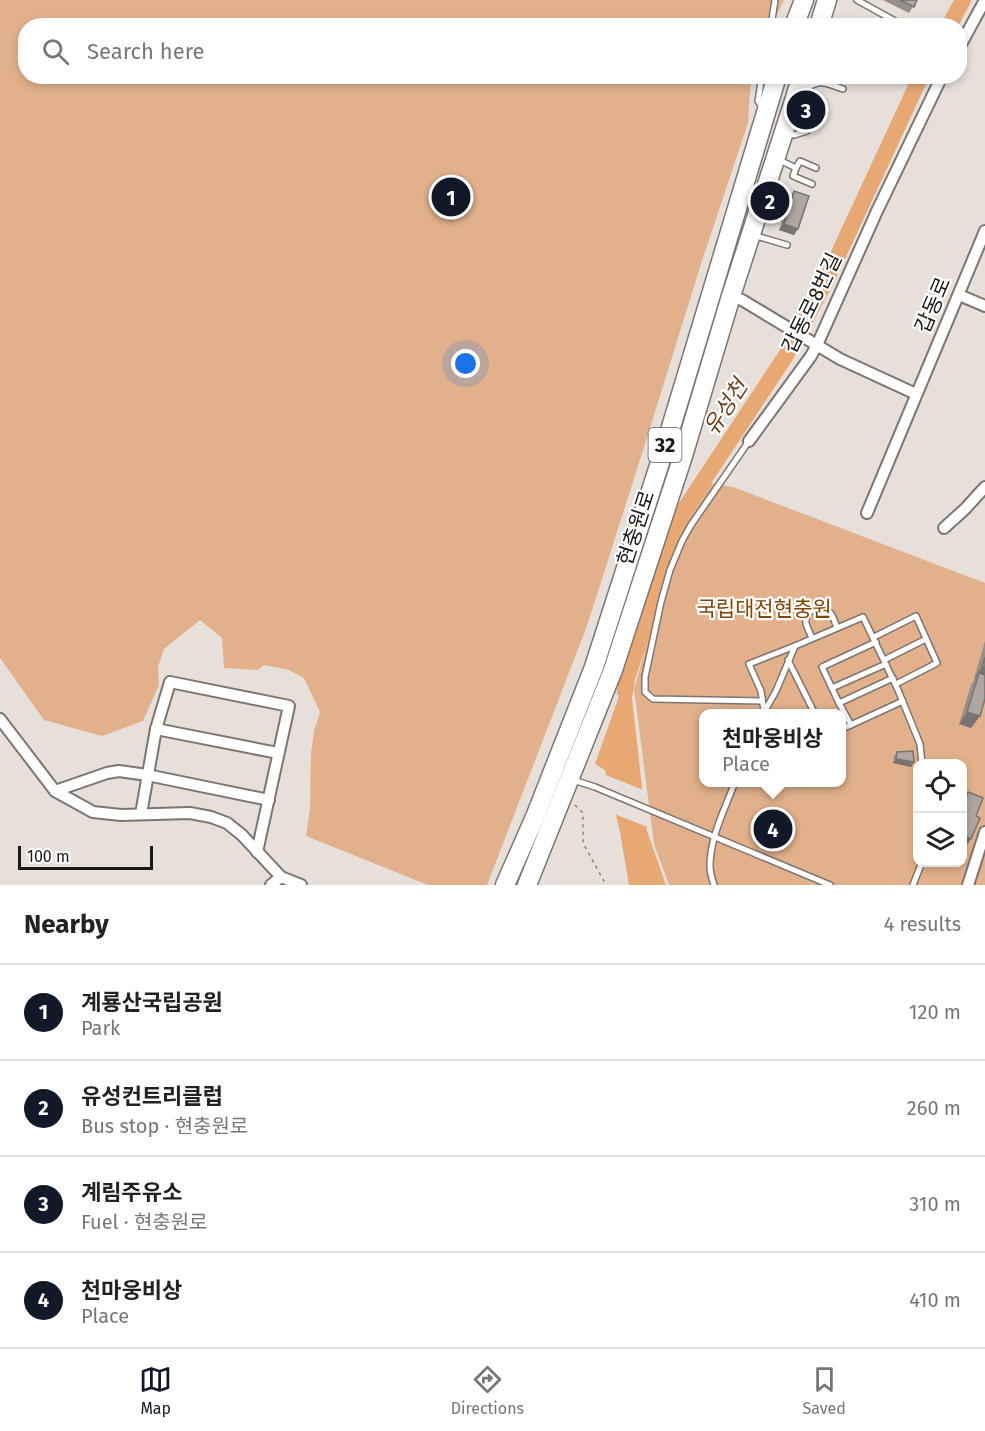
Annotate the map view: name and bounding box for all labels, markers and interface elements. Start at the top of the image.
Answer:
search box [18,18,967,84]
icon: search [39,35,72,68]
text: Search here [87,38,205,65]
pin: 3 [786,88,826,132]
pin: 1 [432,174,470,220]
pin: 2 [750,178,790,224]
street label: 갑동로8번길 [777,249,847,357]
street label: 갑동로 [910,273,956,337]
your location [451,349,480,378]
water label: 유성천 [698,372,755,440]
road number: 32 [648,428,682,462]
street label: 현충원로 [612,487,660,569]
park label: 국립대전현충원 [696,596,832,622]
popup [699,709,846,787]
text: 천마웅비상 [722,725,823,752]
text: Place [722,752,770,776]
map controls [913,759,967,867]
button: locate [913,759,967,813]
pin: 4 [754,806,792,852]
button: layers [913,813,967,867]
scale bar [18,843,153,870]
text: 100 m [27,847,70,866]
text: Nearby [24,909,109,940]
text: 4 results [884,912,961,936]
text: 계룡산국립공원 [81,989,223,1016]
text: 1 [39,1000,48,1024]
text: 120 m [909,1000,961,1024]
text: Park [81,1016,120,1040]
text: 유성컨트리클럽 [81,1083,223,1110]
text: 2 [38,1096,49,1120]
text: 260 m [907,1096,961,1120]
text: Bus stop · 현충원로 [81,1114,248,1138]
text: 계림주유소 [81,1179,182,1206]
text: 3 [38,1192,49,1216]
text: 310 m [909,1192,961,1216]
text: Fuel · 현충원로 [81,1210,207,1234]
text: 천마웅비상 [81,1277,182,1304]
text: 4 [38,1288,49,1312]
text: 410 m [909,1288,961,1312]
text: Place [81,1304,129,1328]
tab: Map [139,1363,172,1418]
tab: Directions [451,1363,524,1418]
tab: Saved [802,1363,846,1418]

